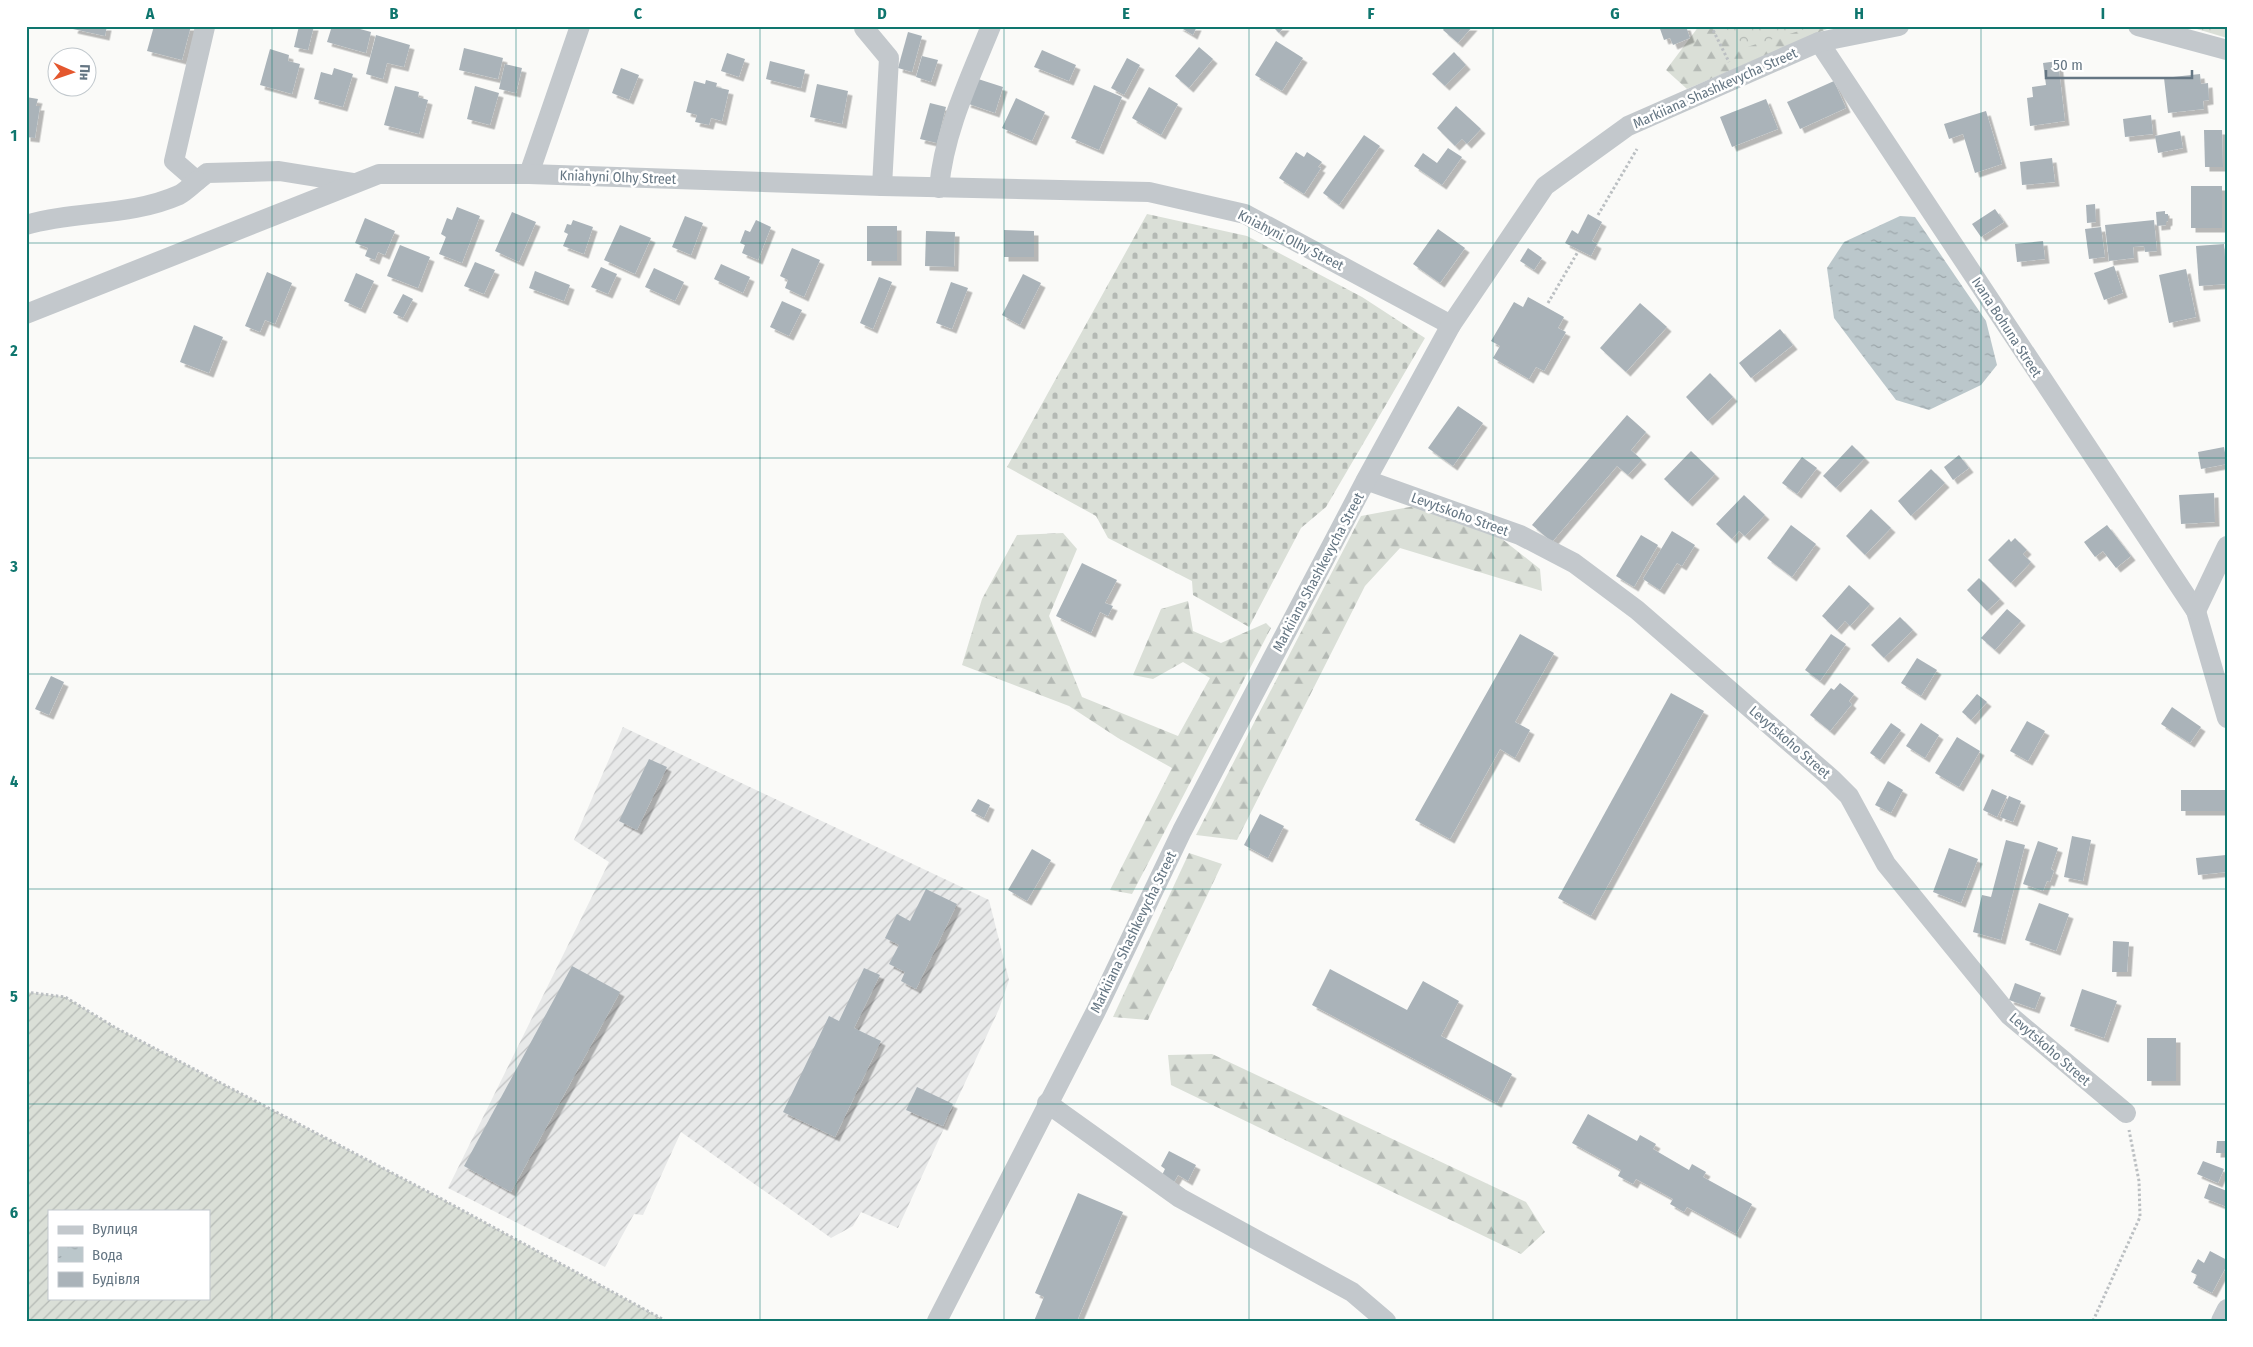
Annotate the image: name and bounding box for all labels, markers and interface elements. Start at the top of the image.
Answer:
text: A [145,4,155,23]
text: B [390,4,399,23]
text: C [634,4,643,23]
text: D [877,4,887,23]
text: E [1122,4,1130,23]
text: F [1367,4,1375,23]
text: G [1610,4,1620,23]
text: H [1854,4,1864,23]
text: I [2101,4,2105,23]
street label: Markiiana Shashkevycha Street [1631,44,1800,132]
north arrow [48,48,98,98]
scale bar [2046,48,2192,80]
text: 50 m [2053,56,2083,74]
text: Пн [76,64,93,81]
text: 1 [11,126,17,145]
street label: Kniahyni Olhy Street [559,167,677,188]
street label: Kniahyni Olhy Street [1235,206,1347,275]
street label: Ivana Bohuna Street [1968,274,2045,381]
text: 2 [9,341,18,360]
street label: Markiiana Shashkevycha Street [1269,489,1368,655]
street label: Levytskoho Street [1409,489,1511,540]
text: 3 [9,557,18,576]
street label: Levytskoho Street [1746,702,1834,783]
text: 4 [10,772,18,791]
street label: Markiiana Shashkevycha Street [1087,848,1180,1016]
text: 5 [10,987,18,1006]
street label: Levytskoho Street [2006,1009,2094,1090]
text: 6 [10,1203,18,1222]
legend [48,1210,210,1300]
text: Вулиця [92,1220,138,1238]
text: Вода [92,1246,123,1264]
text: Будівля [92,1270,140,1288]

